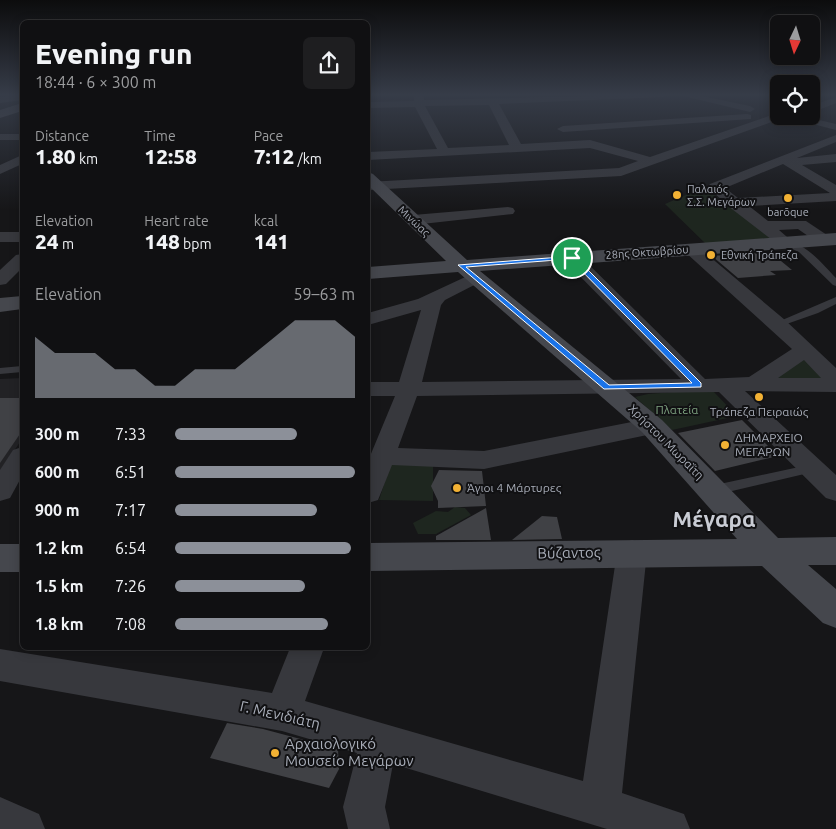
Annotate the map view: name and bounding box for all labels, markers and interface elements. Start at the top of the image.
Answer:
north arrow [770,15,820,65]
map controls [770,15,820,125]
button: share [303,37,355,89]
text: Evening run [35,38,193,69]
text: 18:44 · 6 × 300 m [35,73,156,91]
button: locate [770,75,820,125]
text: Distance [35,128,89,144]
text: Time [144,128,176,144]
text: Pace [254,128,283,144]
text: 1.80 [35,144,76,168]
text: 12:58 [144,144,197,168]
text: 7:12 [254,144,294,168]
text: km [76,151,98,167]
text: /km [294,151,322,167]
place label: Παλαιός Σ.Σ. Μεγάρων [687,183,756,208]
marker: Παλαιός Σ.Σ. Μεγάρων [671,189,683,201]
marker: barōque [782,192,794,204]
street label: Μινώας [395,203,432,239]
place label: barōque [767,206,809,218]
text: Elevation [35,213,93,229]
text: Heart rate [144,213,209,229]
text: kcal [254,213,278,229]
text: 24 [35,229,59,253]
text: 148 [144,229,180,253]
text: 141 [254,229,289,253]
text: m [59,236,74,252]
text: bpm [180,236,212,252]
pin [551,237,593,279]
street label: 28ης Οκτωβρίου [605,243,689,262]
icon: arrive [558,244,586,272]
marker: Εθνική Τράπεζα [705,249,717,261]
place label: Εθνική Τράπεζα [721,249,798,261]
text: Elevation [35,285,102,303]
text: 59–63 m [293,285,355,303]
marker: Τράπεζα Πειραιώς [753,391,765,403]
street label: Χρήστου Μωραΐτη [626,401,707,482]
park label: Πλατεία [656,403,698,416]
place label: Τράπεζα Πειραιώς [710,405,809,419]
text: 300 m [35,425,80,443]
text: 7:33 [115,425,146,443]
place label: ΔΗΜΑΡΧΕΙΟ ΜΕΓΑΡΩΝ [735,431,803,458]
marker: ΔΗΜΑΡΧΕΙΟ ΜΕΓΑΡΩΝ [719,439,731,451]
text: 600 m [35,463,80,481]
text: 6:51 [115,463,146,481]
place label: Άγιοι 4 Μάρτυρες [467,481,562,495]
marker: Άγιοι 4 Μάρτυρες [451,482,463,494]
text: 900 m [35,501,80,519]
text: 7:17 [115,501,146,519]
district label: Μέγαρα [673,506,756,531]
text: 1.2 km [35,539,84,557]
text: 6:54 [115,539,146,557]
street label: Βύζαντος [537,543,601,562]
text: 1.5 km [35,577,84,595]
text: 7:26 [115,577,146,595]
text: 1.8 km [35,615,84,633]
text: 7:08 [115,615,146,633]
street label: Γ. Μενιδιάτη [238,697,322,732]
place label: Αρχαιολογικό Μουσείο Μεγάρων [285,735,414,769]
marker: Αρχαιολογικό Μουσείο Μεγάρων [269,747,281,759]

